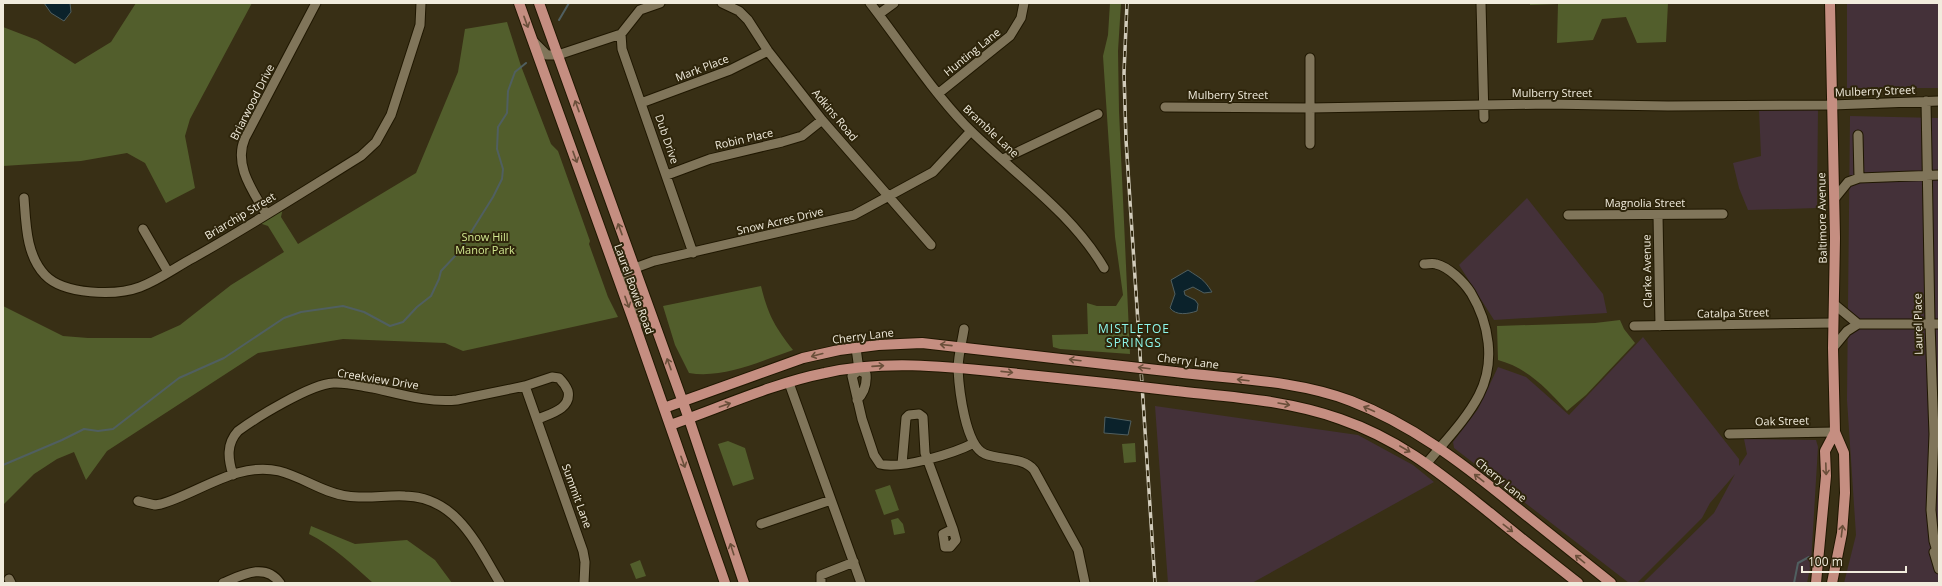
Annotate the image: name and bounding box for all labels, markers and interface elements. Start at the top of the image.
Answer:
one-way arrow [523,16,530,29]
street label: Hunting Lane [940,24,1003,79]
street label: Mark Place [673,50,731,85]
street label: Briarwood Drive [226,61,277,142]
street label: Mulberry Street [1835,82,1916,99]
street label: Mulberry Street [1512,85,1592,100]
street label: Adkins Road [809,86,861,144]
street label: Mulberry Street [1188,87,1268,102]
one-way arrow [572,100,580,112]
street label: Bramble Lane [960,101,1022,160]
street label: Dub Drive [652,112,683,166]
street label: Robin Place [713,125,775,153]
one-way arrow [571,151,579,163]
street label: Baltimore Avenue [1813,172,1830,264]
street label: Briarchip Street [202,188,278,243]
street label: Magnolia Street [1605,195,1685,210]
street label: Snow Acres Drive [735,203,825,238]
one-way arrow [616,223,624,235]
park label: Snow Hill Manor Park [455,229,515,257]
street label: Clarke Avenue [1638,234,1655,308]
street label: Laurel Bowie Road [611,242,658,336]
street label: Laurel Place [1909,293,1926,355]
one-way arrow [623,296,631,308]
street label: Catalpa Street [1697,304,1769,321]
district label: MISTLETOE SPRINGS [1098,320,1170,351]
street label: Cherry Lane [831,324,895,347]
one-way arrow [939,341,952,349]
street label: Cherry Lane [1156,349,1220,372]
one-way arrow [810,352,823,359]
one-way arrow [1069,356,1082,364]
one-way arrow [665,358,672,371]
one-way arrow [871,362,884,369]
one-way arrow [1138,364,1151,372]
street label: Creekview Drive [336,365,420,392]
one-way arrow [1000,369,1013,376]
one-way arrow [1237,376,1250,384]
one-way arrow [1277,400,1290,408]
one-way arrow [719,401,731,409]
one-way arrow [1364,405,1376,412]
street label: Oak Street [1755,413,1809,428]
one-way arrow [1399,446,1411,454]
street label: Cherry Lane [1473,454,1530,505]
one-way arrow [680,456,687,469]
street label: Summit Lane [559,462,596,530]
one-way arrow [1822,462,1830,475]
one-way arrow [1473,473,1484,482]
one-way arrow [1503,524,1514,532]
one-way arrow [1839,525,1846,538]
one-way arrow [728,543,735,556]
scale bar [1802,548,1906,574]
text: 100 m [1808,553,1843,570]
one-way arrow [1575,554,1586,563]

